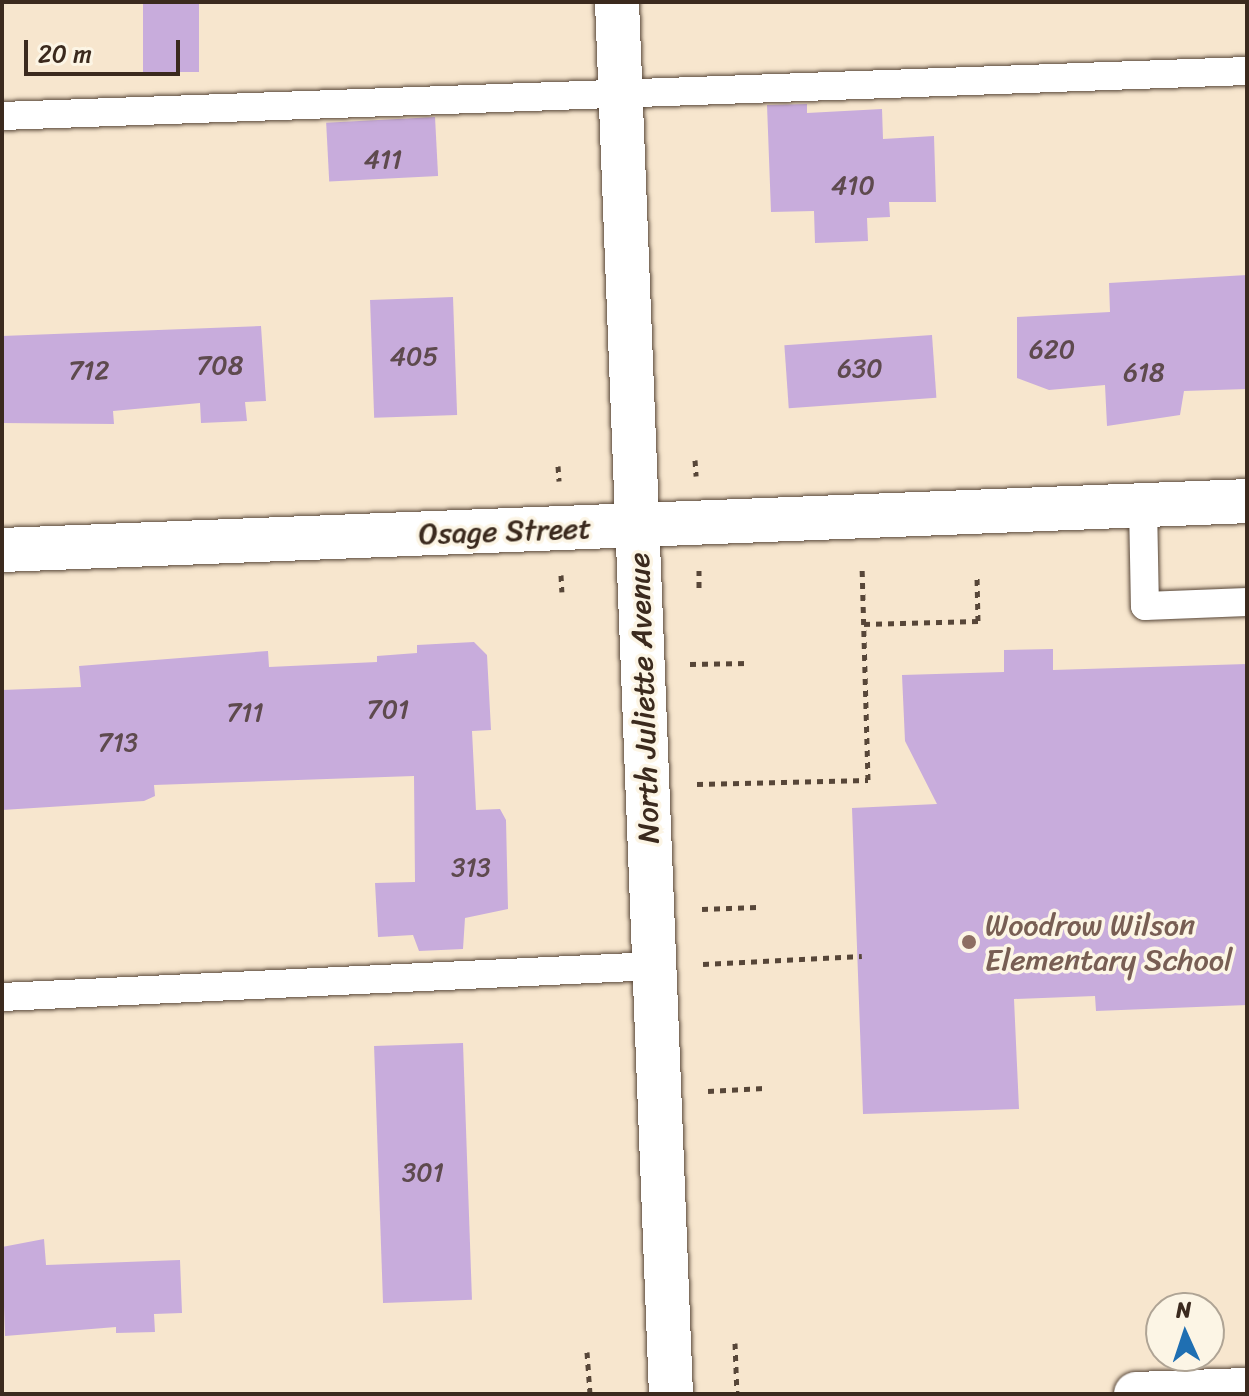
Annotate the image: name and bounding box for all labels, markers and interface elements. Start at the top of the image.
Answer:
scale bar [28,24,184,74]
text: 20 m [38,33,92,75]
house number: 411 [364,144,402,176]
house number: 410 [831,170,875,202]
house number: 620 [1029,334,1075,366]
house number: 405 [390,341,438,373]
house number: 708 [197,350,243,382]
house number: 630 [837,353,883,385]
house number: 712 [68,355,110,387]
house number: 618 [1123,357,1165,389]
street label: Osage Street [417,510,593,552]
street label: North Juliette Avenue [621,552,667,844]
house number: 701 [367,694,409,726]
house number: 711 [226,697,264,729]
house number: 713 [98,727,138,759]
house number: 313 [451,852,491,884]
place label: Woodrow Wilson Elementary School [985,907,1233,978]
marker: Woodrow Wilson Elementary School [960,933,978,951]
house number: 301 [402,1157,444,1189]
text: N [1175,1290,1192,1329]
north arrow [1145,1292,1225,1372]

